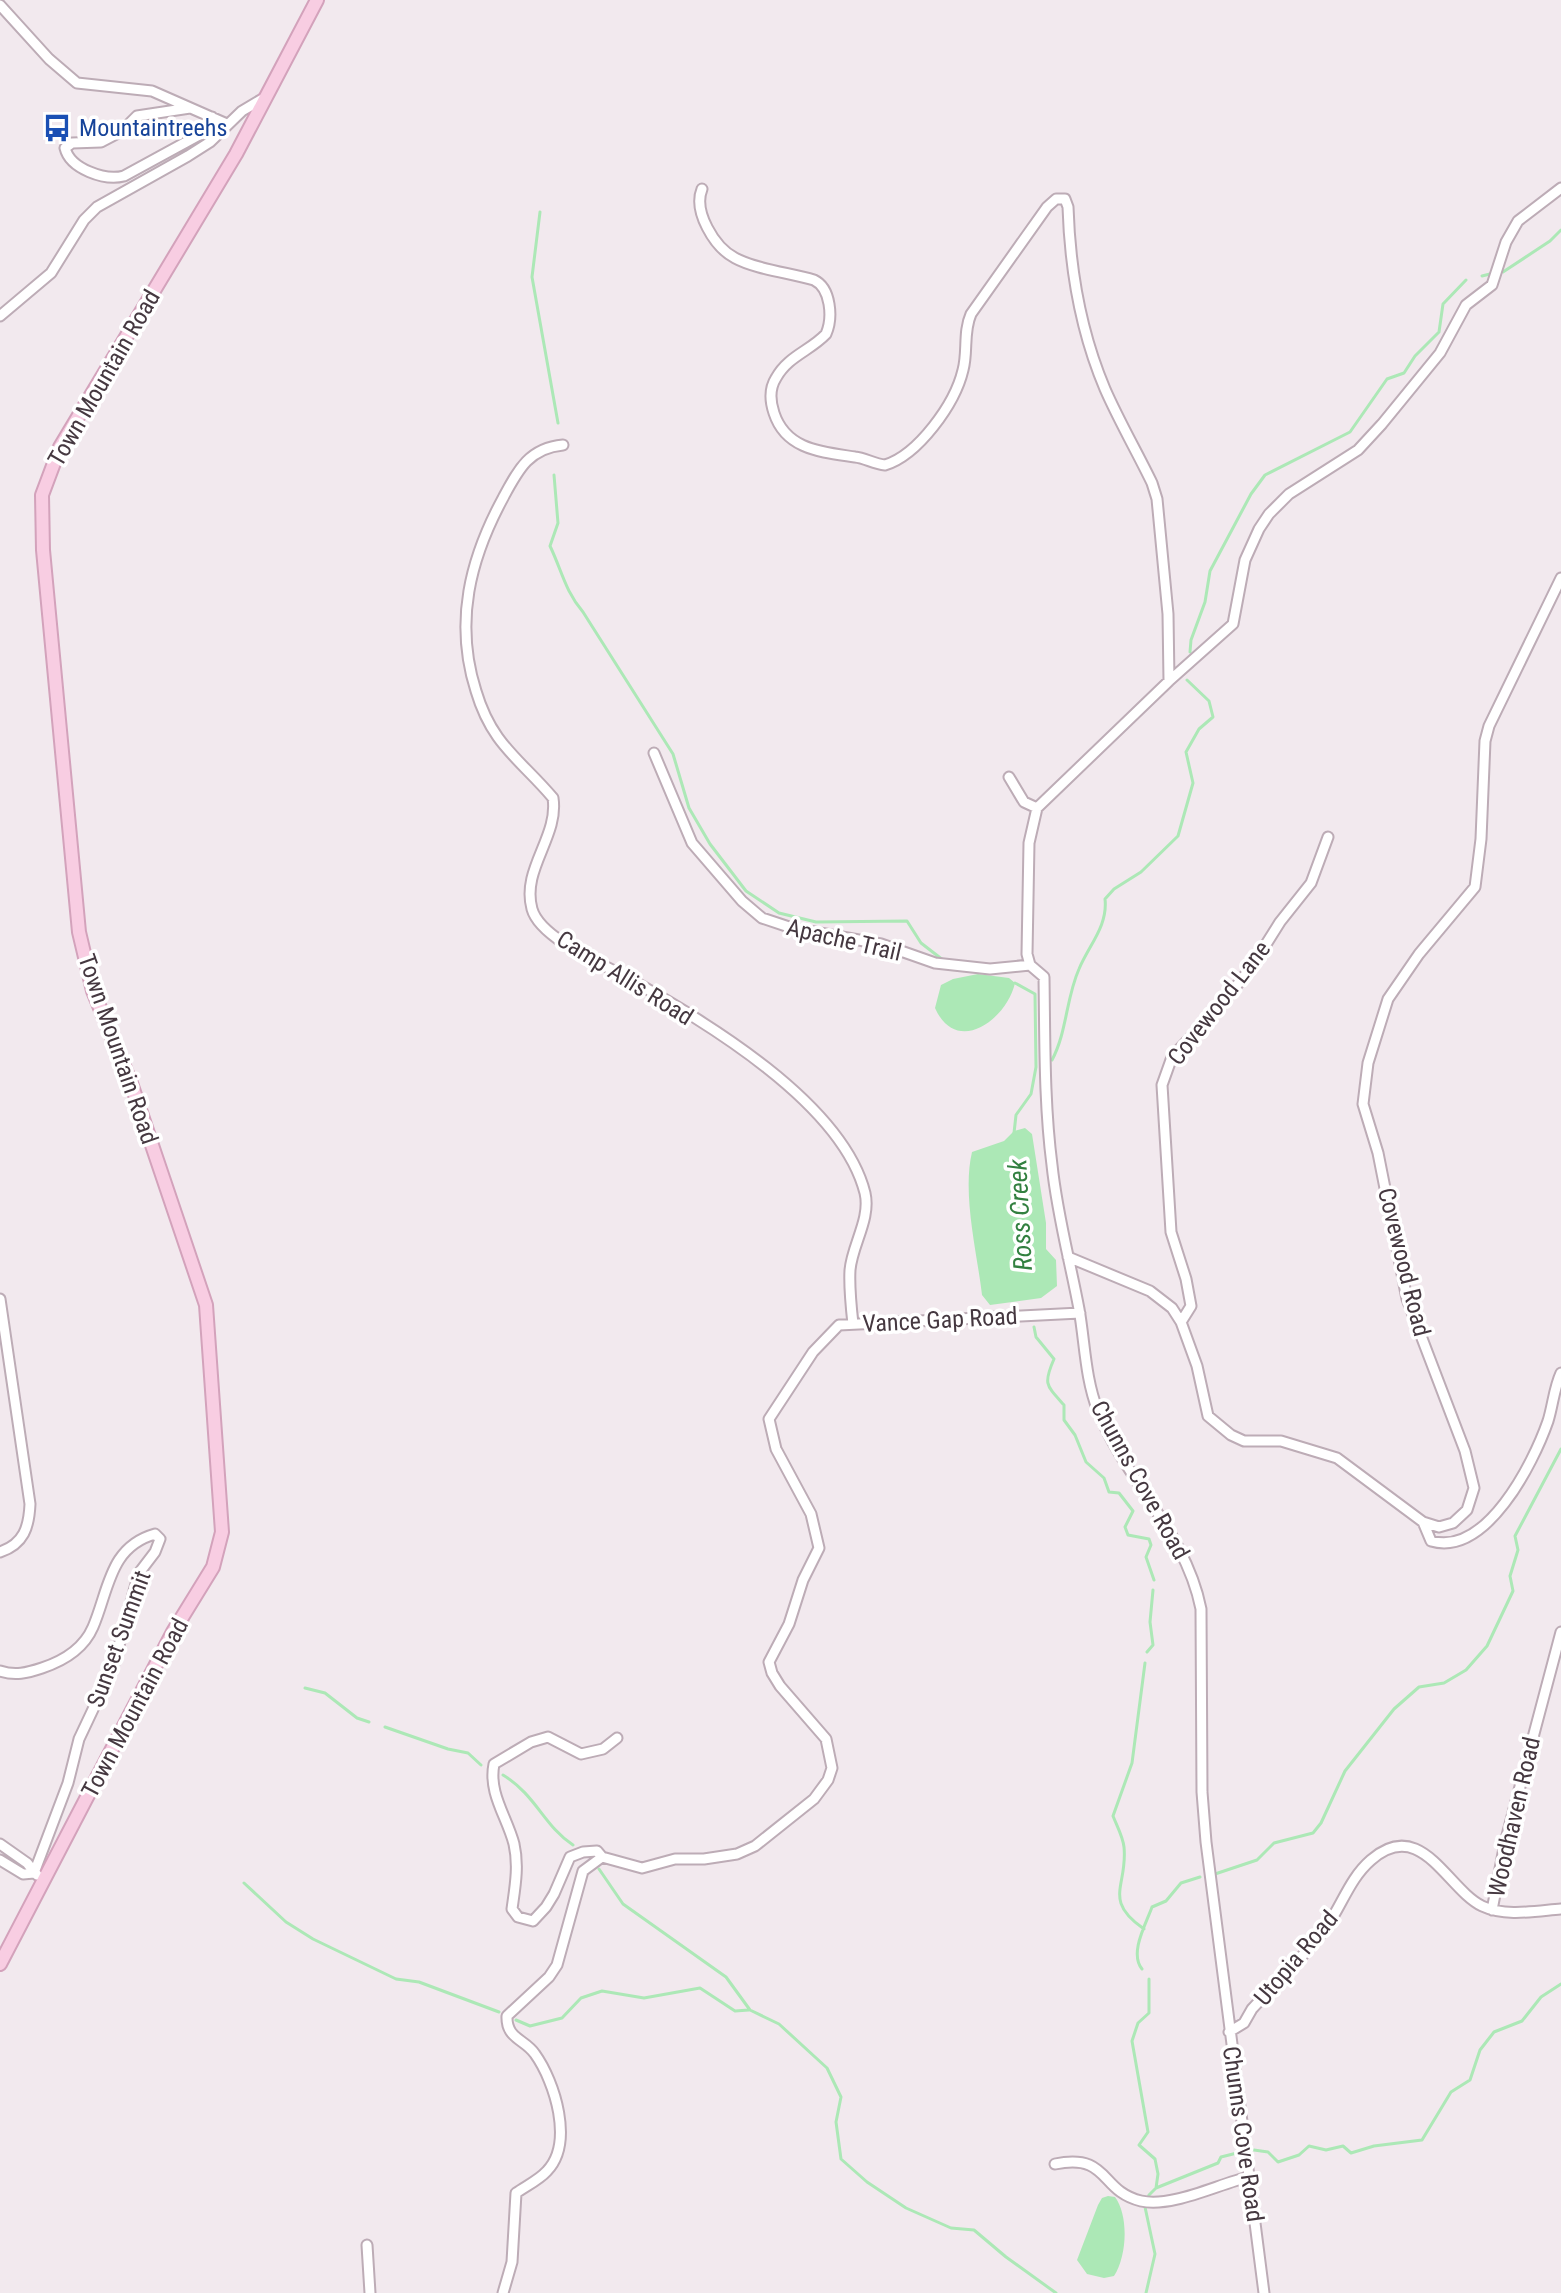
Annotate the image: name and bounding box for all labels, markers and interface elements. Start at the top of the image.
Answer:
bus stop icon: Mountaintreehs [42,113,72,143]
place label: Mountaintreehs [79,114,227,142]
street label: Town Mountain Road [42,285,166,471]
street label: Apache Trail [784,913,904,967]
street label: Camp Allis Road [552,925,698,1031]
street label: Covewood Lane [1162,935,1276,1071]
street label: Town Mountain Road [72,950,164,1148]
water label: Ross Creek [1002,1158,1038,1272]
street label: Covewood Road [1372,1185,1436,1339]
street label: Vance Gap Road [862,1302,1018,1338]
street label: Chunns Cove Road [1085,1396,1195,1564]
street label: Sunset Summit [81,1567,157,1711]
street label: Town Mountain Road [76,1614,194,1802]
street label: Woodhaven Road [1482,1734,1546,1900]
street label: Utopia Road [1248,1905,1344,2011]
street label: Chunns Cove Road [1217,2044,1269,2224]

